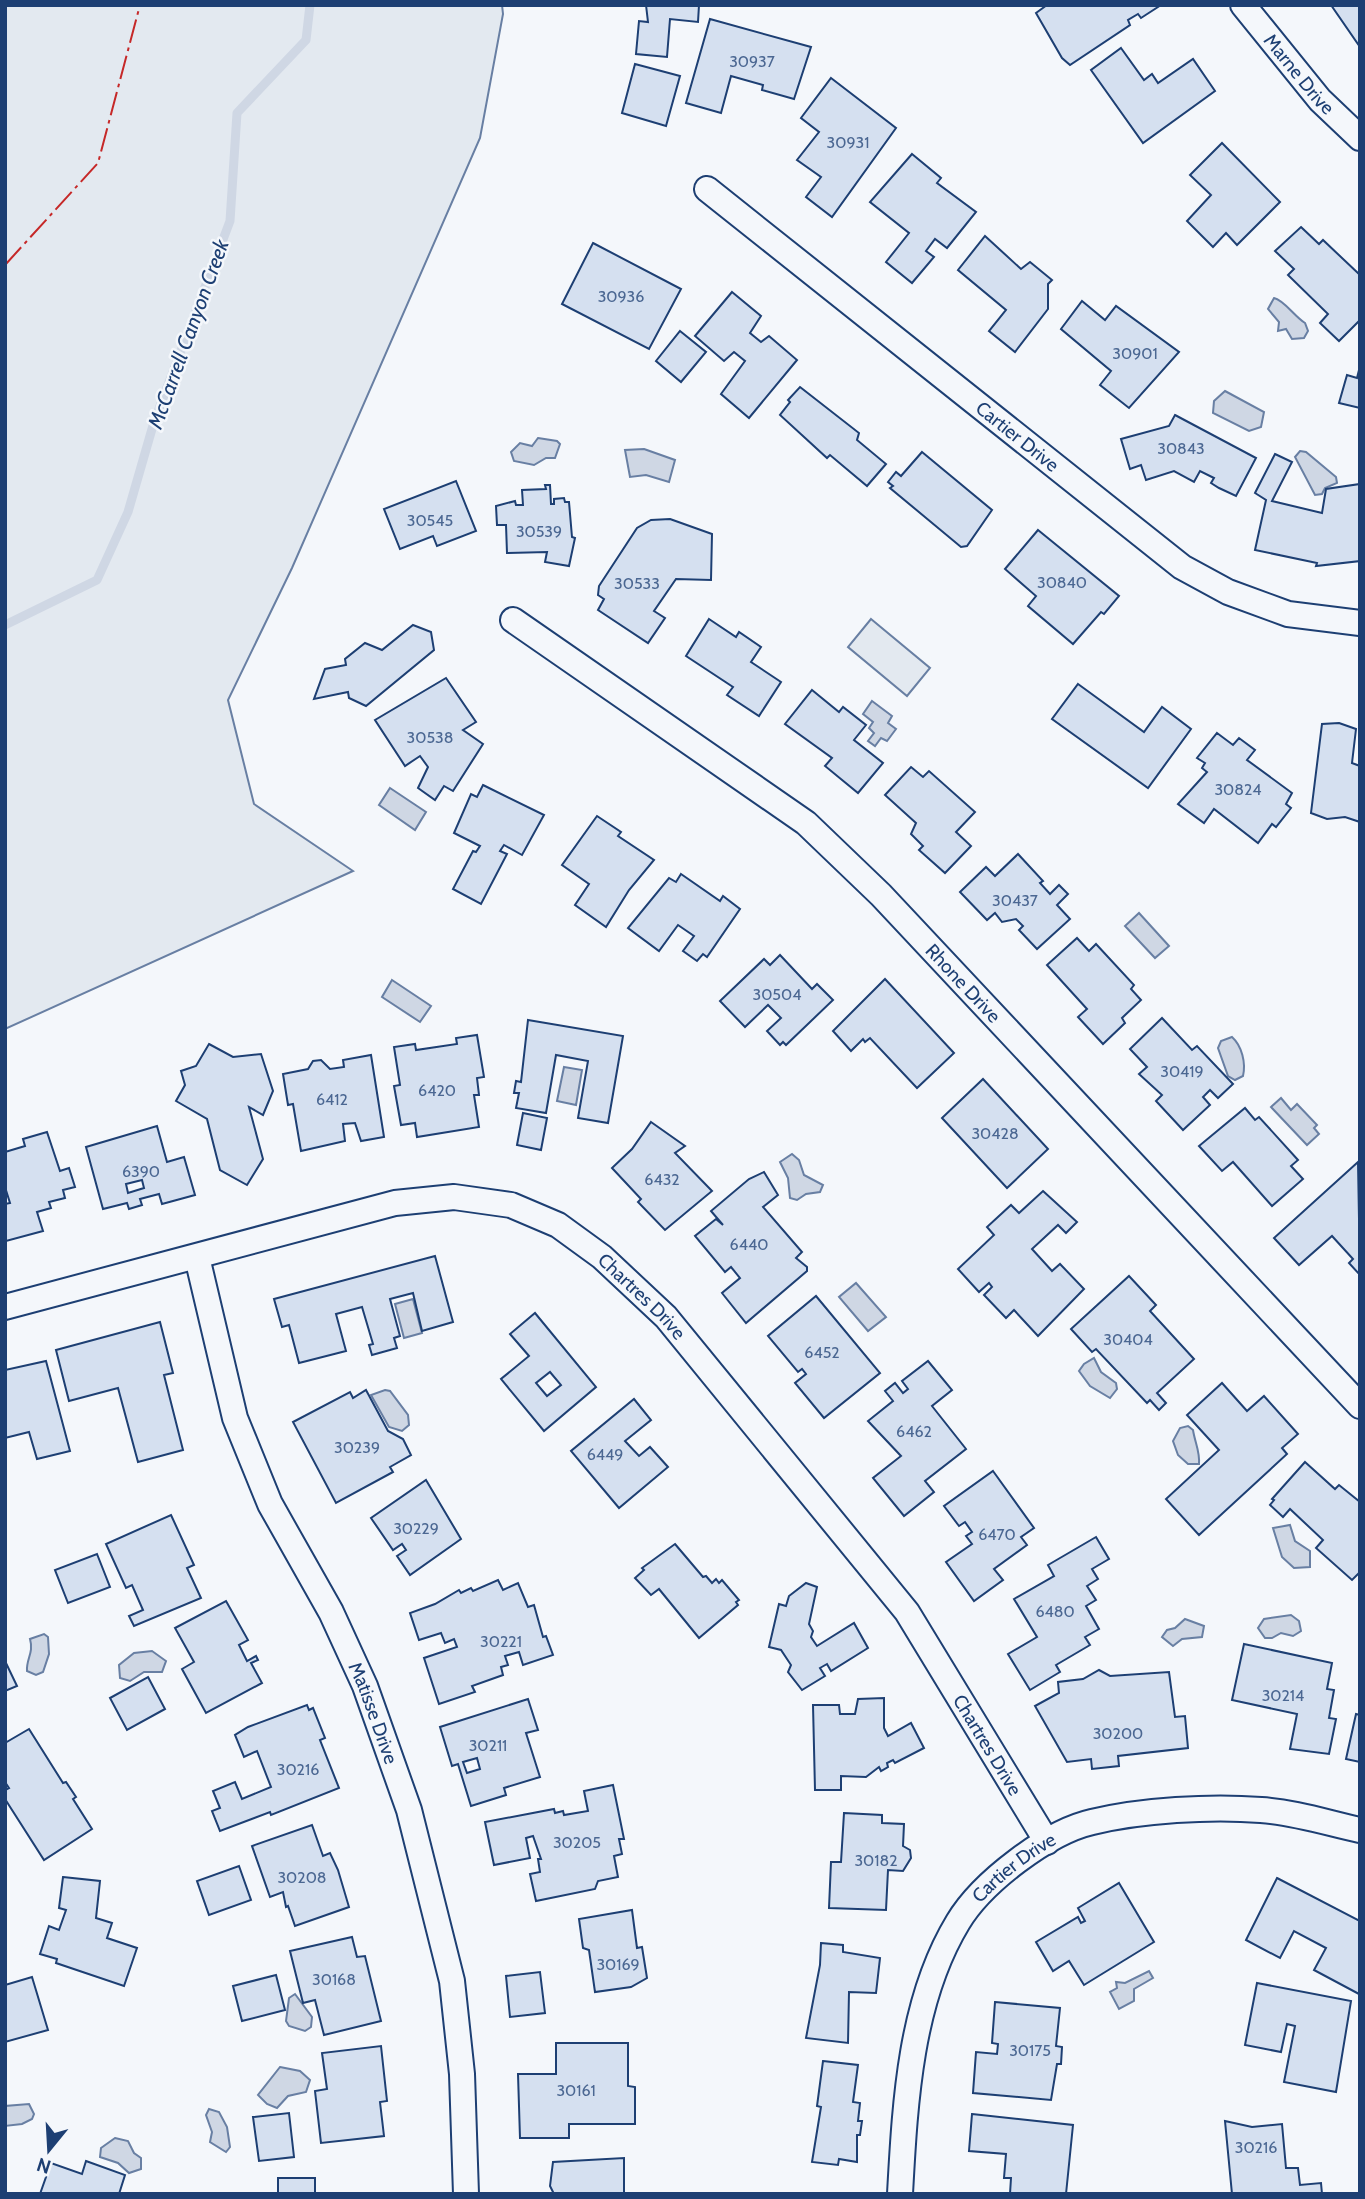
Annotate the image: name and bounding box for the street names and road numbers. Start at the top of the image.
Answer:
street label: Marne Drive [1259,29,1339,119]
street label: Cartier Drive [971,396,1064,476]
street label: Rhone Drive [921,939,1006,1027]
street label: Chartres Drive [593,1248,691,1344]
street label: Matisse Drive [344,1658,403,1767]
street label: Chartres Drive [948,1690,1027,1800]
street label: Cartier Drive [967,1827,1060,1907]

